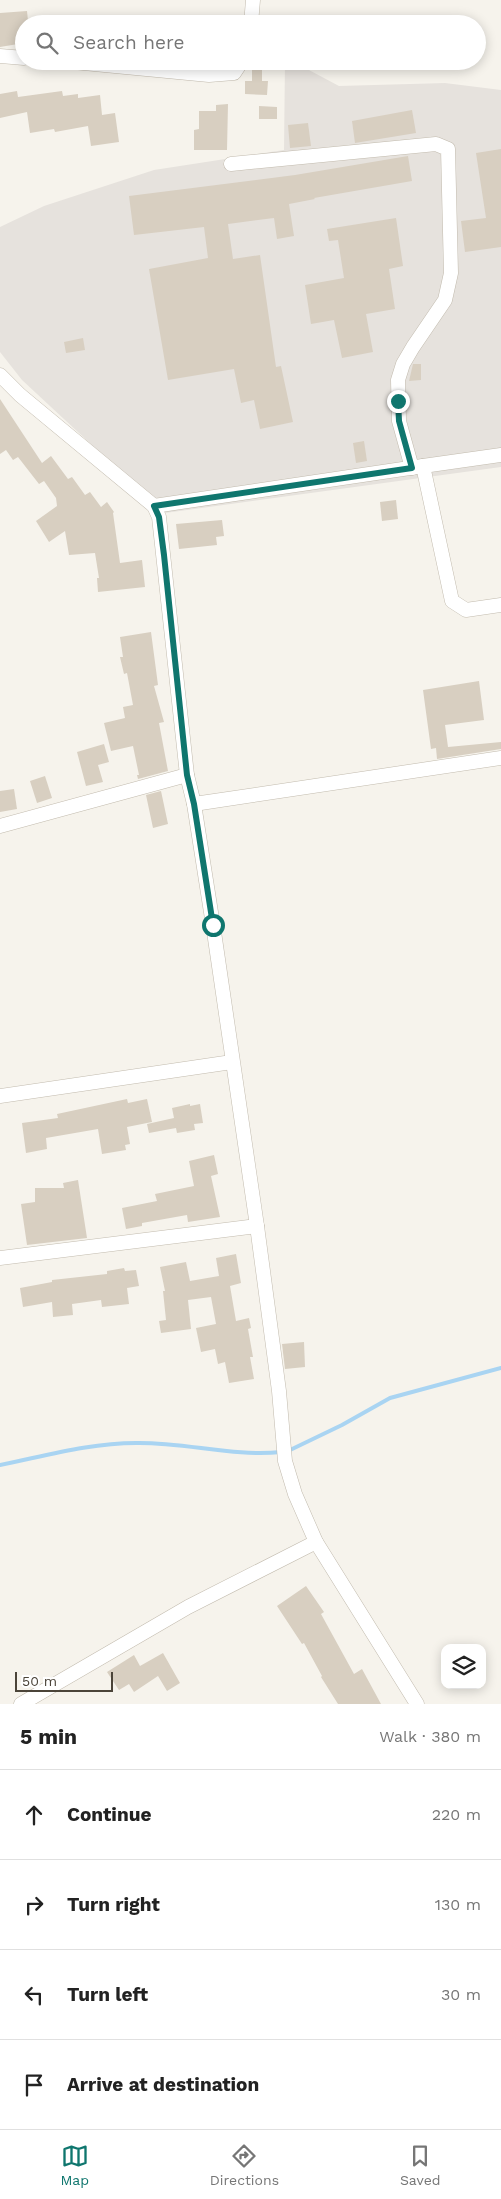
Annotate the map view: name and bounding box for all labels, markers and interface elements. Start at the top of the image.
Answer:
search box [15,15,486,70]
icon: search [33,29,61,57]
text: Search here [73,31,184,54]
route end [387,390,410,413]
route start [202,914,225,937]
map controls [441,1644,486,1689]
button: layers [441,1644,486,1689]
scale bar [15,1669,112,1692]
text: 50 m [22,1673,57,1689]
text: 5 min [20,1724,77,1749]
text: Walk · 380 m [379,1727,481,1746]
icon: ahead [20,1801,48,1829]
text: Continue [67,1803,151,1826]
text: 220 m [432,1805,481,1824]
icon: right [20,1891,48,1919]
text: Turn right [67,1893,160,1916]
text: 130 m [435,1895,481,1914]
icon: left [20,1981,48,2009]
text: Turn left [67,1983,148,2006]
text: 30 m [441,1985,481,2004]
icon: arrive [20,2071,48,2099]
text: Arrive at destination [67,2073,259,2096]
tab: Map [60,2142,89,2188]
tab: Directions [210,2142,279,2188]
tab: Saved [400,2142,441,2188]

